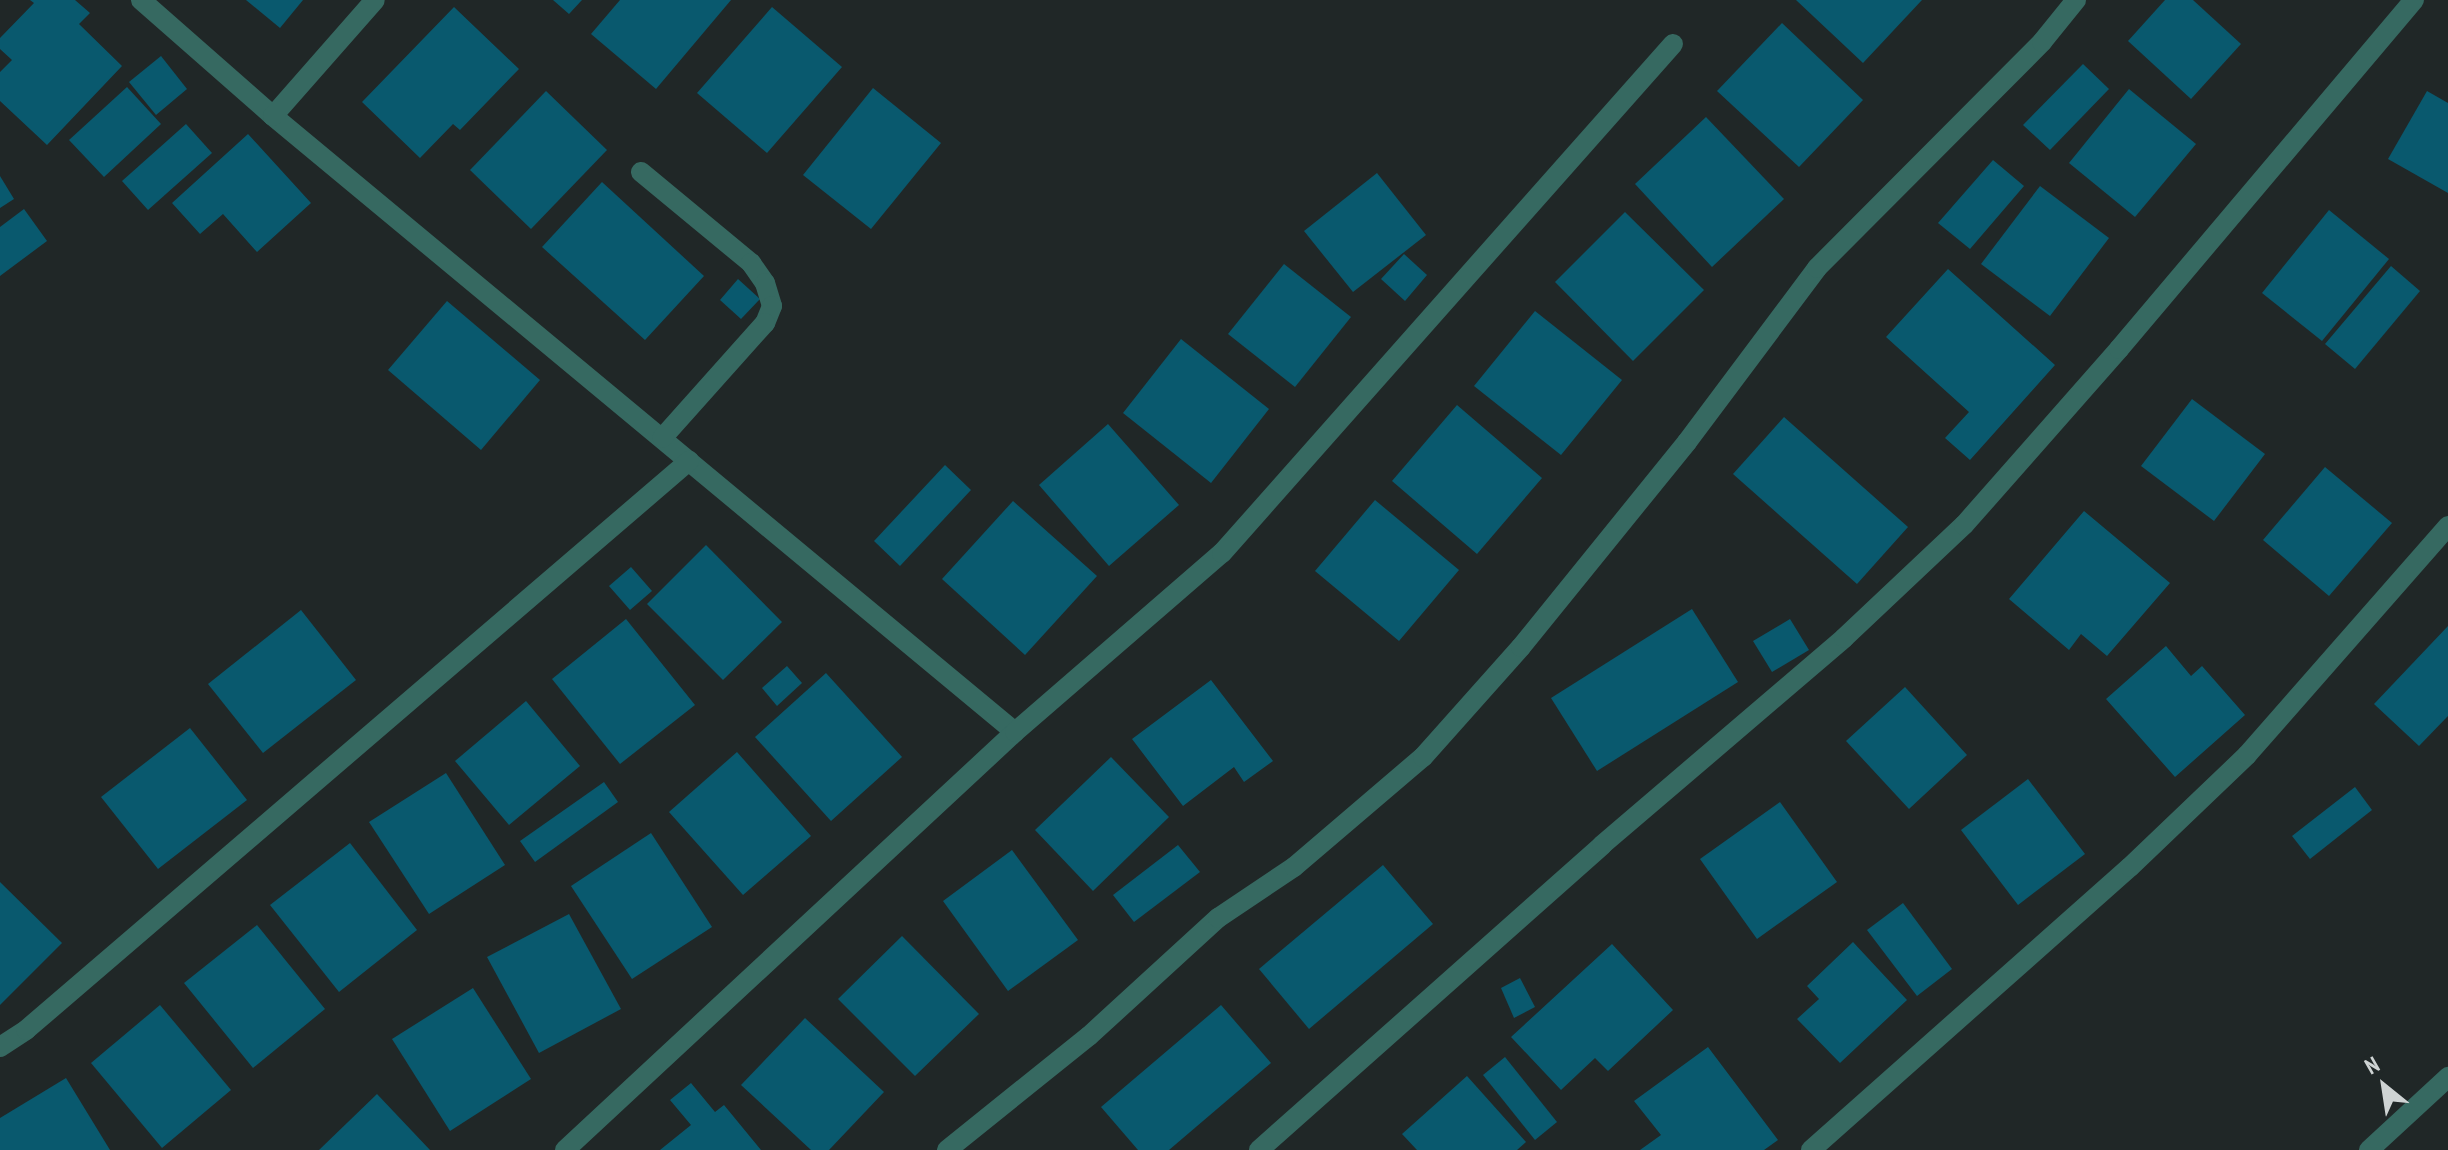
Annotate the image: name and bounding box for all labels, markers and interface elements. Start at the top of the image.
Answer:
north arrow [2344,1046,2424,1126]
text: N [2360,1050,2384,1080]

